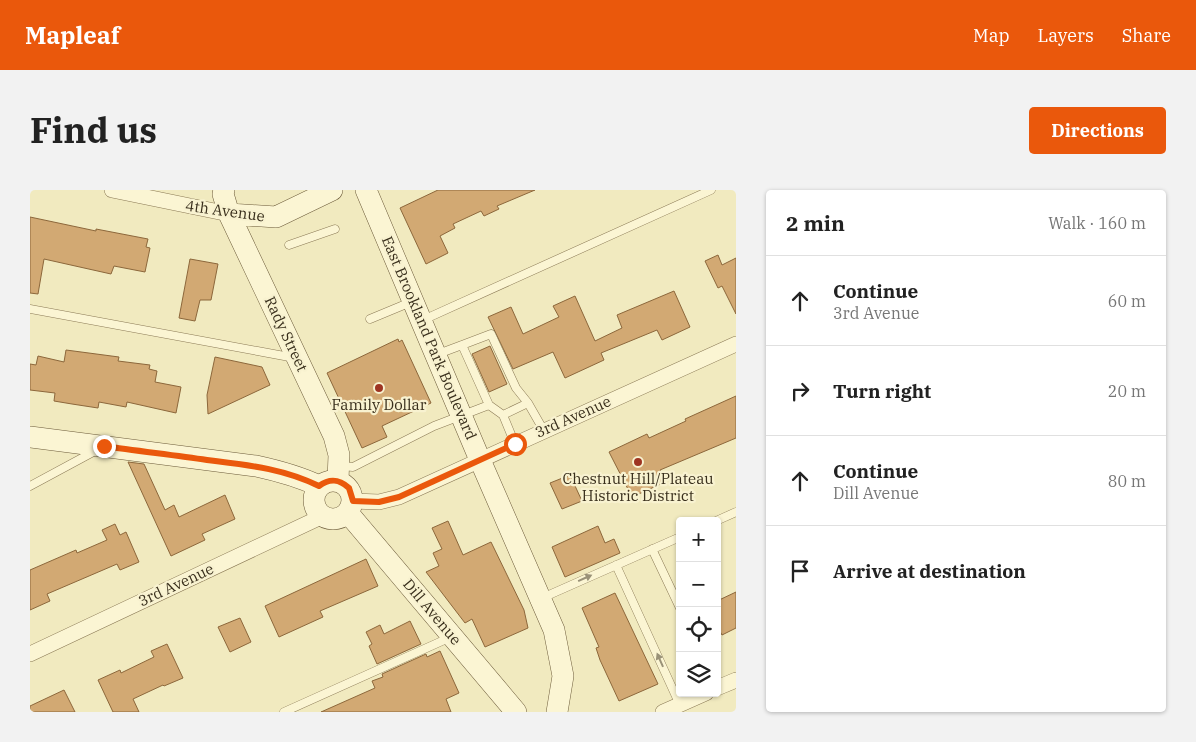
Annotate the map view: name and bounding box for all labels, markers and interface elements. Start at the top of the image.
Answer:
text: Mapleaf [25,19,120,51]
text: Map [973,24,1010,47]
text: Layers [1038,24,1094,47]
text: Share [1122,24,1171,47]
text: Find us [30,107,157,153]
button: Directions [1029,107,1166,154]
street label: 4th Avenue [184,196,266,225]
text: 2 min [786,209,845,237]
text: Walk · 160 m [1048,213,1146,233]
street label: East Brookland Park Boulevard [378,233,481,443]
text: Continue [833,279,918,303]
icon: ahead [786,287,814,315]
text: 60 m [1108,291,1146,311]
street label: Rady Street [261,293,312,375]
text: 3rd Avenue [833,303,919,323]
icon: right [786,377,814,405]
text: Turn right [833,379,931,403]
text: 20 m [1108,381,1146,401]
marker: Family Dollar [373,382,385,394]
street label: 3rd Avenue [532,391,614,442]
place label: Family Dollar [332,395,427,414]
route start [504,433,527,456]
route end [93,435,116,458]
marker: Chestnut Hill/Plateau Historic District [632,456,644,468]
text: Continue [833,459,918,483]
icon: ahead [786,467,814,495]
place label: Chestnut Hill/Plateau Historic District [562,469,714,505]
text: 80 m [1108,471,1146,491]
text: Dill Avenue [833,483,919,503]
map controls [676,517,721,697]
button: + [676,517,721,562]
icon: arrive [786,557,814,585]
street label: 3rd Avenue [135,559,217,610]
text: Arrive at destination [833,559,1026,583]
button: − [676,562,721,607]
one-way arrow [578,574,592,582]
street label: Dill Avenue [399,575,466,649]
button: locate [676,607,721,652]
button: layers [676,652,721,697]
one-way arrow [655,653,663,667]

